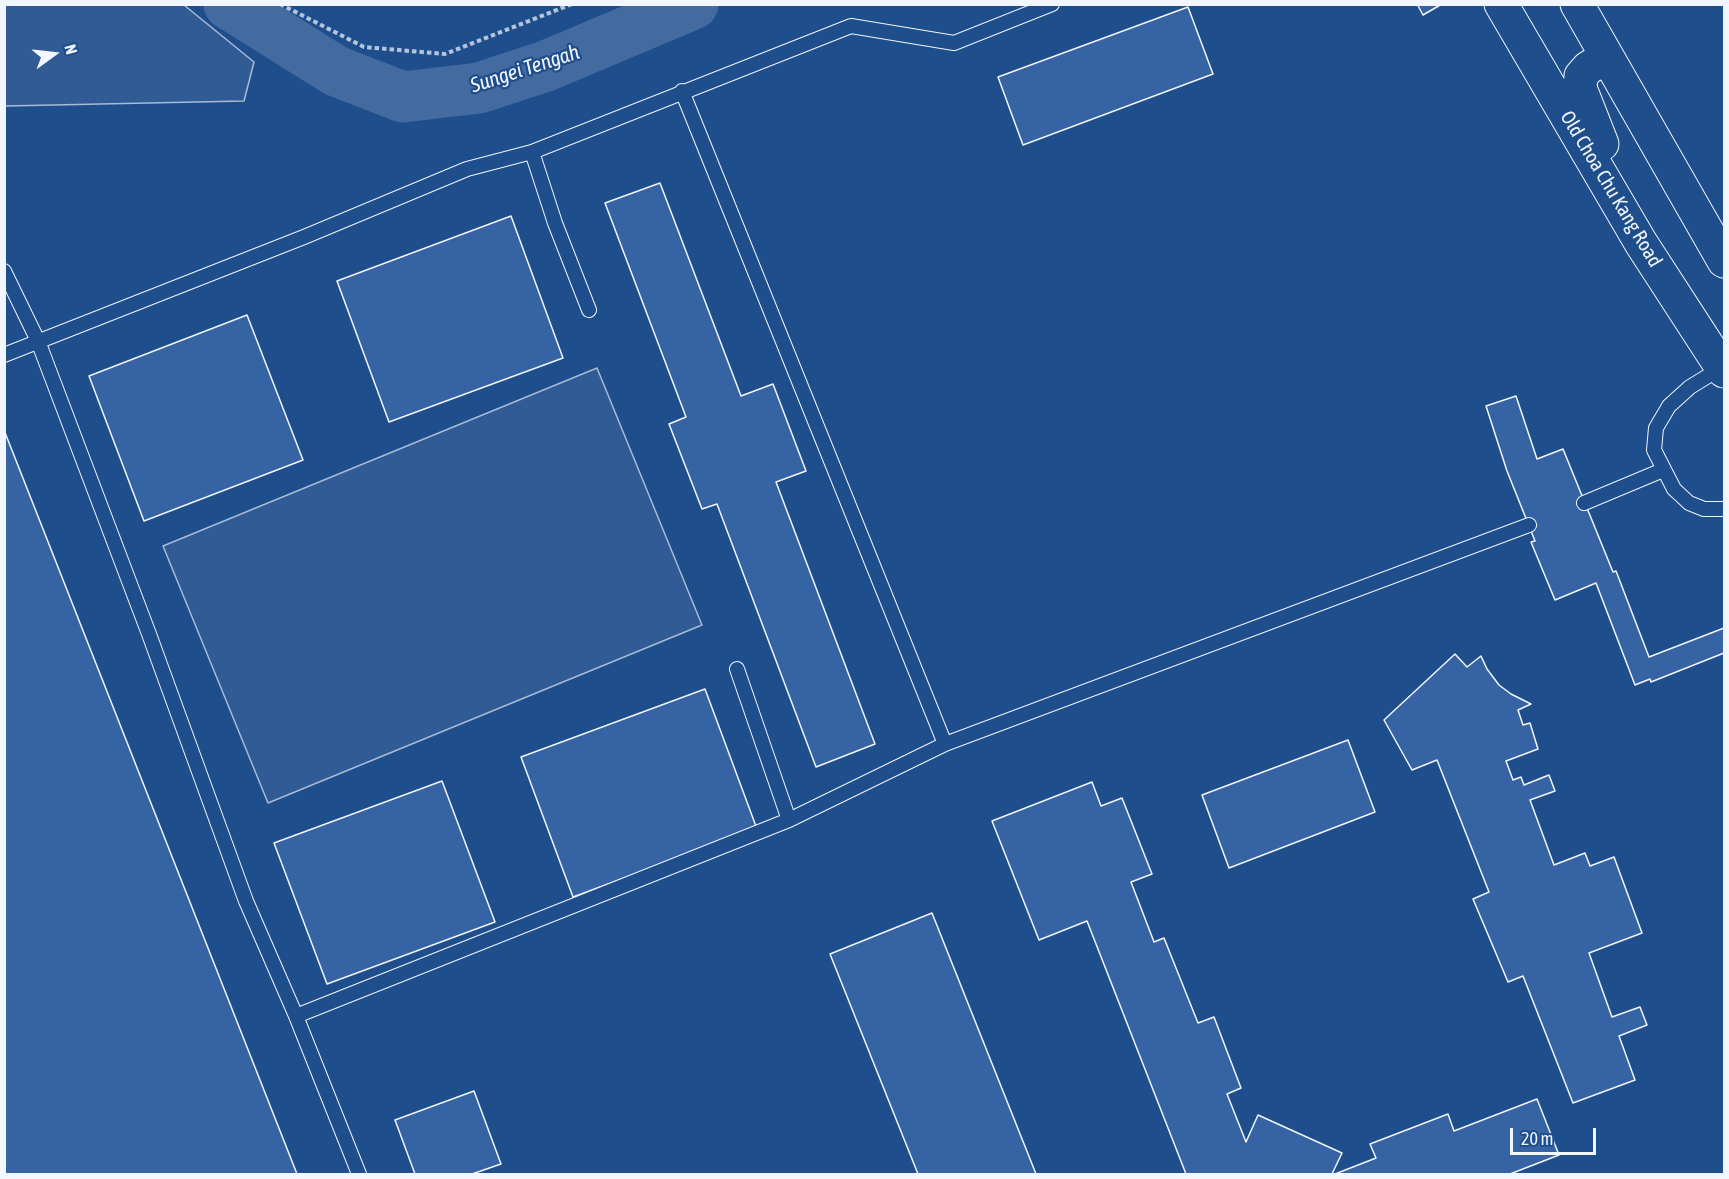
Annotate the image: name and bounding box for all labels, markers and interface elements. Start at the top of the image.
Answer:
north arrow [24,24,84,84]
water label: Sungei Tengah [467,40,583,98]
text: N [61,42,81,56]
street label: Old Choa Chu Kang Road [1555,106,1667,272]
scale bar [1513,1116,1598,1154]
text: 20 m [1521,1128,1553,1149]

